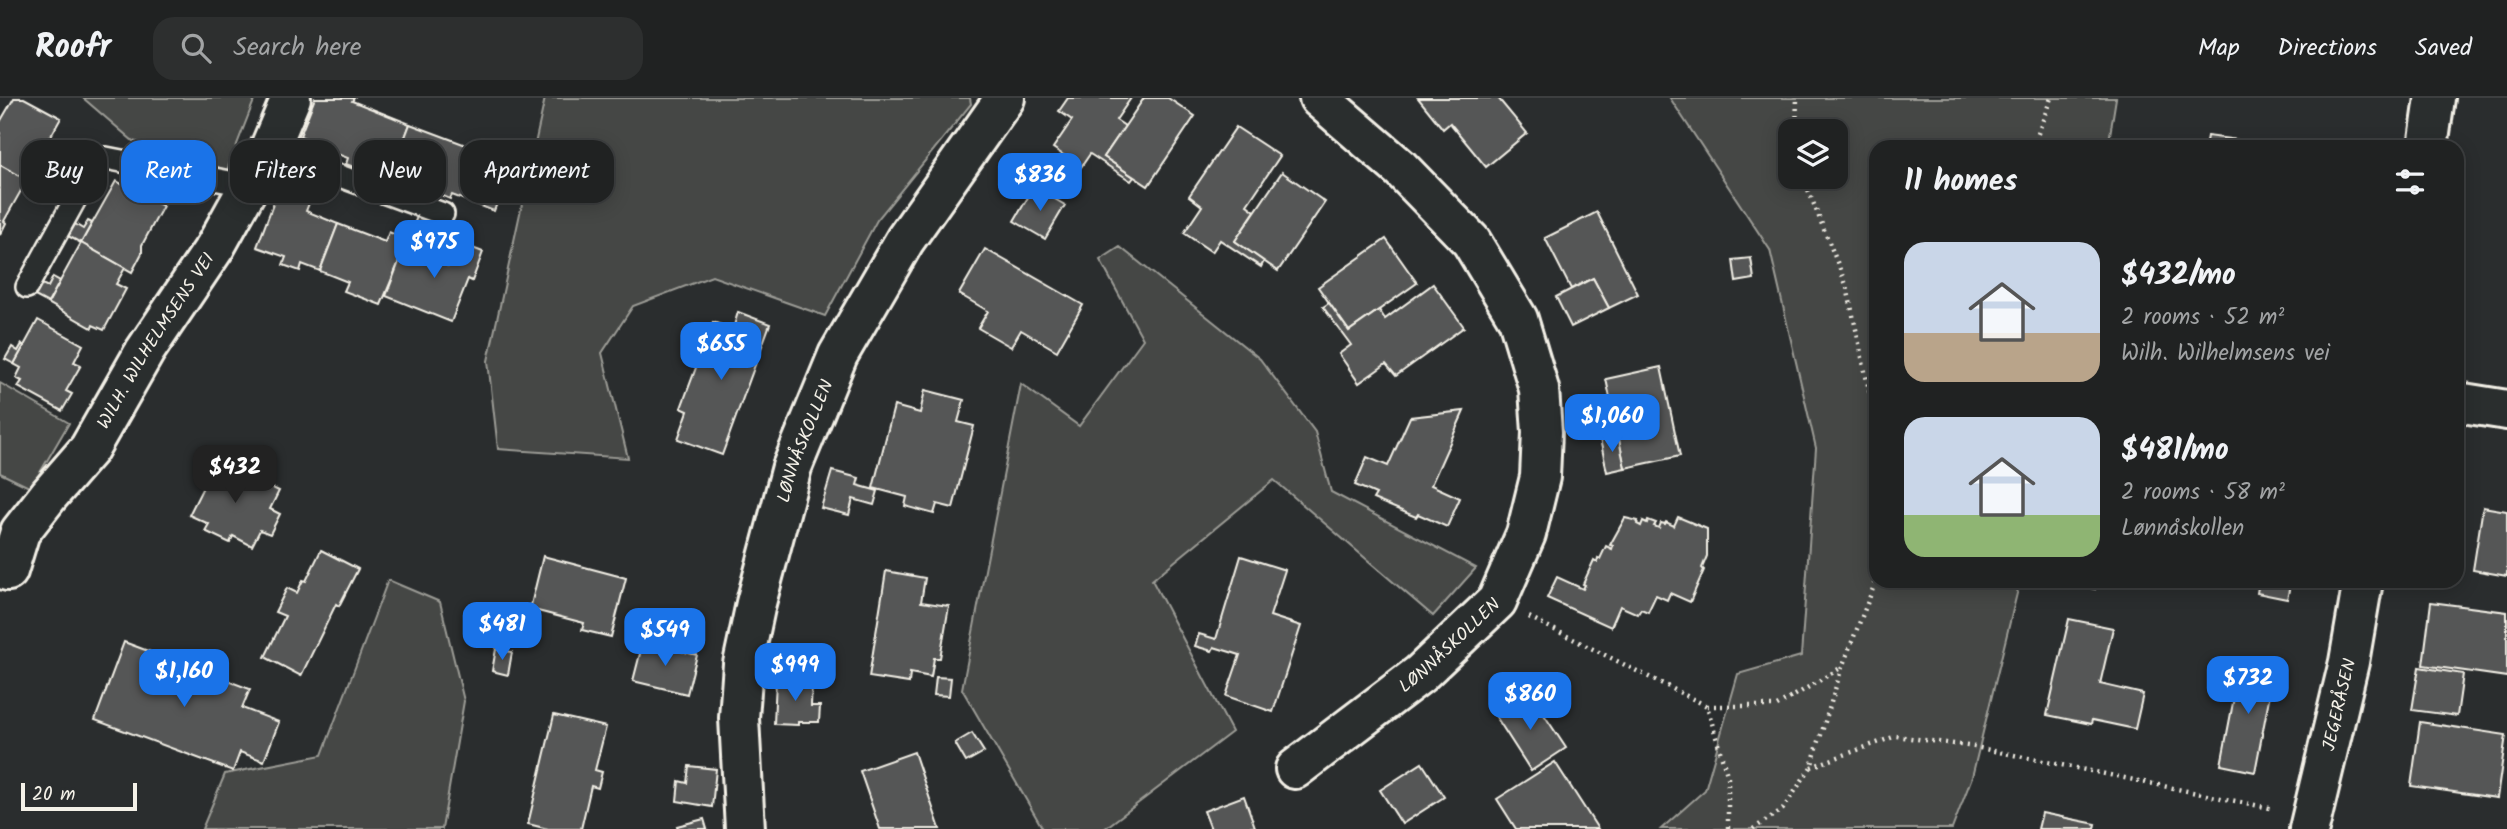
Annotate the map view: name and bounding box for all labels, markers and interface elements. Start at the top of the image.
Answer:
search box [153,17,643,80]
text: Roofr [35,22,111,75]
text: Search here [233,27,361,69]
icon: search [177,29,215,67]
text: Map [2198,29,2240,68]
text: Directions [2278,29,2377,68]
text: Saved [2415,29,2472,68]
map controls [1778,119,1848,189]
button: layers [1778,119,1848,189]
chip: Buy [21,140,107,203]
chip: Rent [121,140,216,203]
chip: Filters [230,140,340,203]
chip: New [354,140,446,203]
chip: Apartment [460,140,614,203]
pin: $836 [999,153,1081,213]
text: $836 [1014,158,1066,194]
text: 11 homes [1904,158,2017,206]
icon: filters [2391,163,2429,201]
pin: $975 [393,220,475,280]
text: $975 [410,225,458,261]
street label: WILH. WILHELMSENS VEI [90,247,223,435]
text: $432/mo [2121,252,2236,300]
icon: home [1960,270,2044,354]
text: 2 rooms · 52 m² [2121,300,2284,336]
pin: $655 [680,322,762,382]
text: $655 [696,327,746,363]
text: Wilh. Wilhelmsens vei [2121,336,2330,372]
street label: LØNNÅSKOLLEN [770,376,842,506]
pin: $1,060 [1555,394,1669,454]
text: $1,060 [1581,399,1643,435]
text: $481/mo [2121,427,2229,475]
icon: home [1960,445,2044,529]
pin: $432 [194,446,276,505]
text: $432 [209,450,261,486]
text: 2 rooms · 58 m² [2121,475,2285,511]
text: Lønnåskollen [2121,511,2244,547]
street label: LØNNÅSKOLLEN [1393,592,1508,701]
pin: $481 [461,602,543,662]
text: $481 [479,607,525,643]
pin: $549 [624,608,706,668]
text: $549 [640,613,690,649]
pin: $999 [754,644,836,703]
text: $999 [771,648,819,684]
pin: $1,160 [127,650,241,709]
text: $1,160 [155,654,213,690]
pin: $732 [2207,656,2289,716]
street label: JEGERÅSEN [2315,656,2365,754]
text: $732 [2223,661,2273,697]
pin: $860 [1489,672,1571,732]
text: $860 [1504,677,1556,713]
scale bar [21,780,136,812]
text: 20 m [32,780,75,810]

